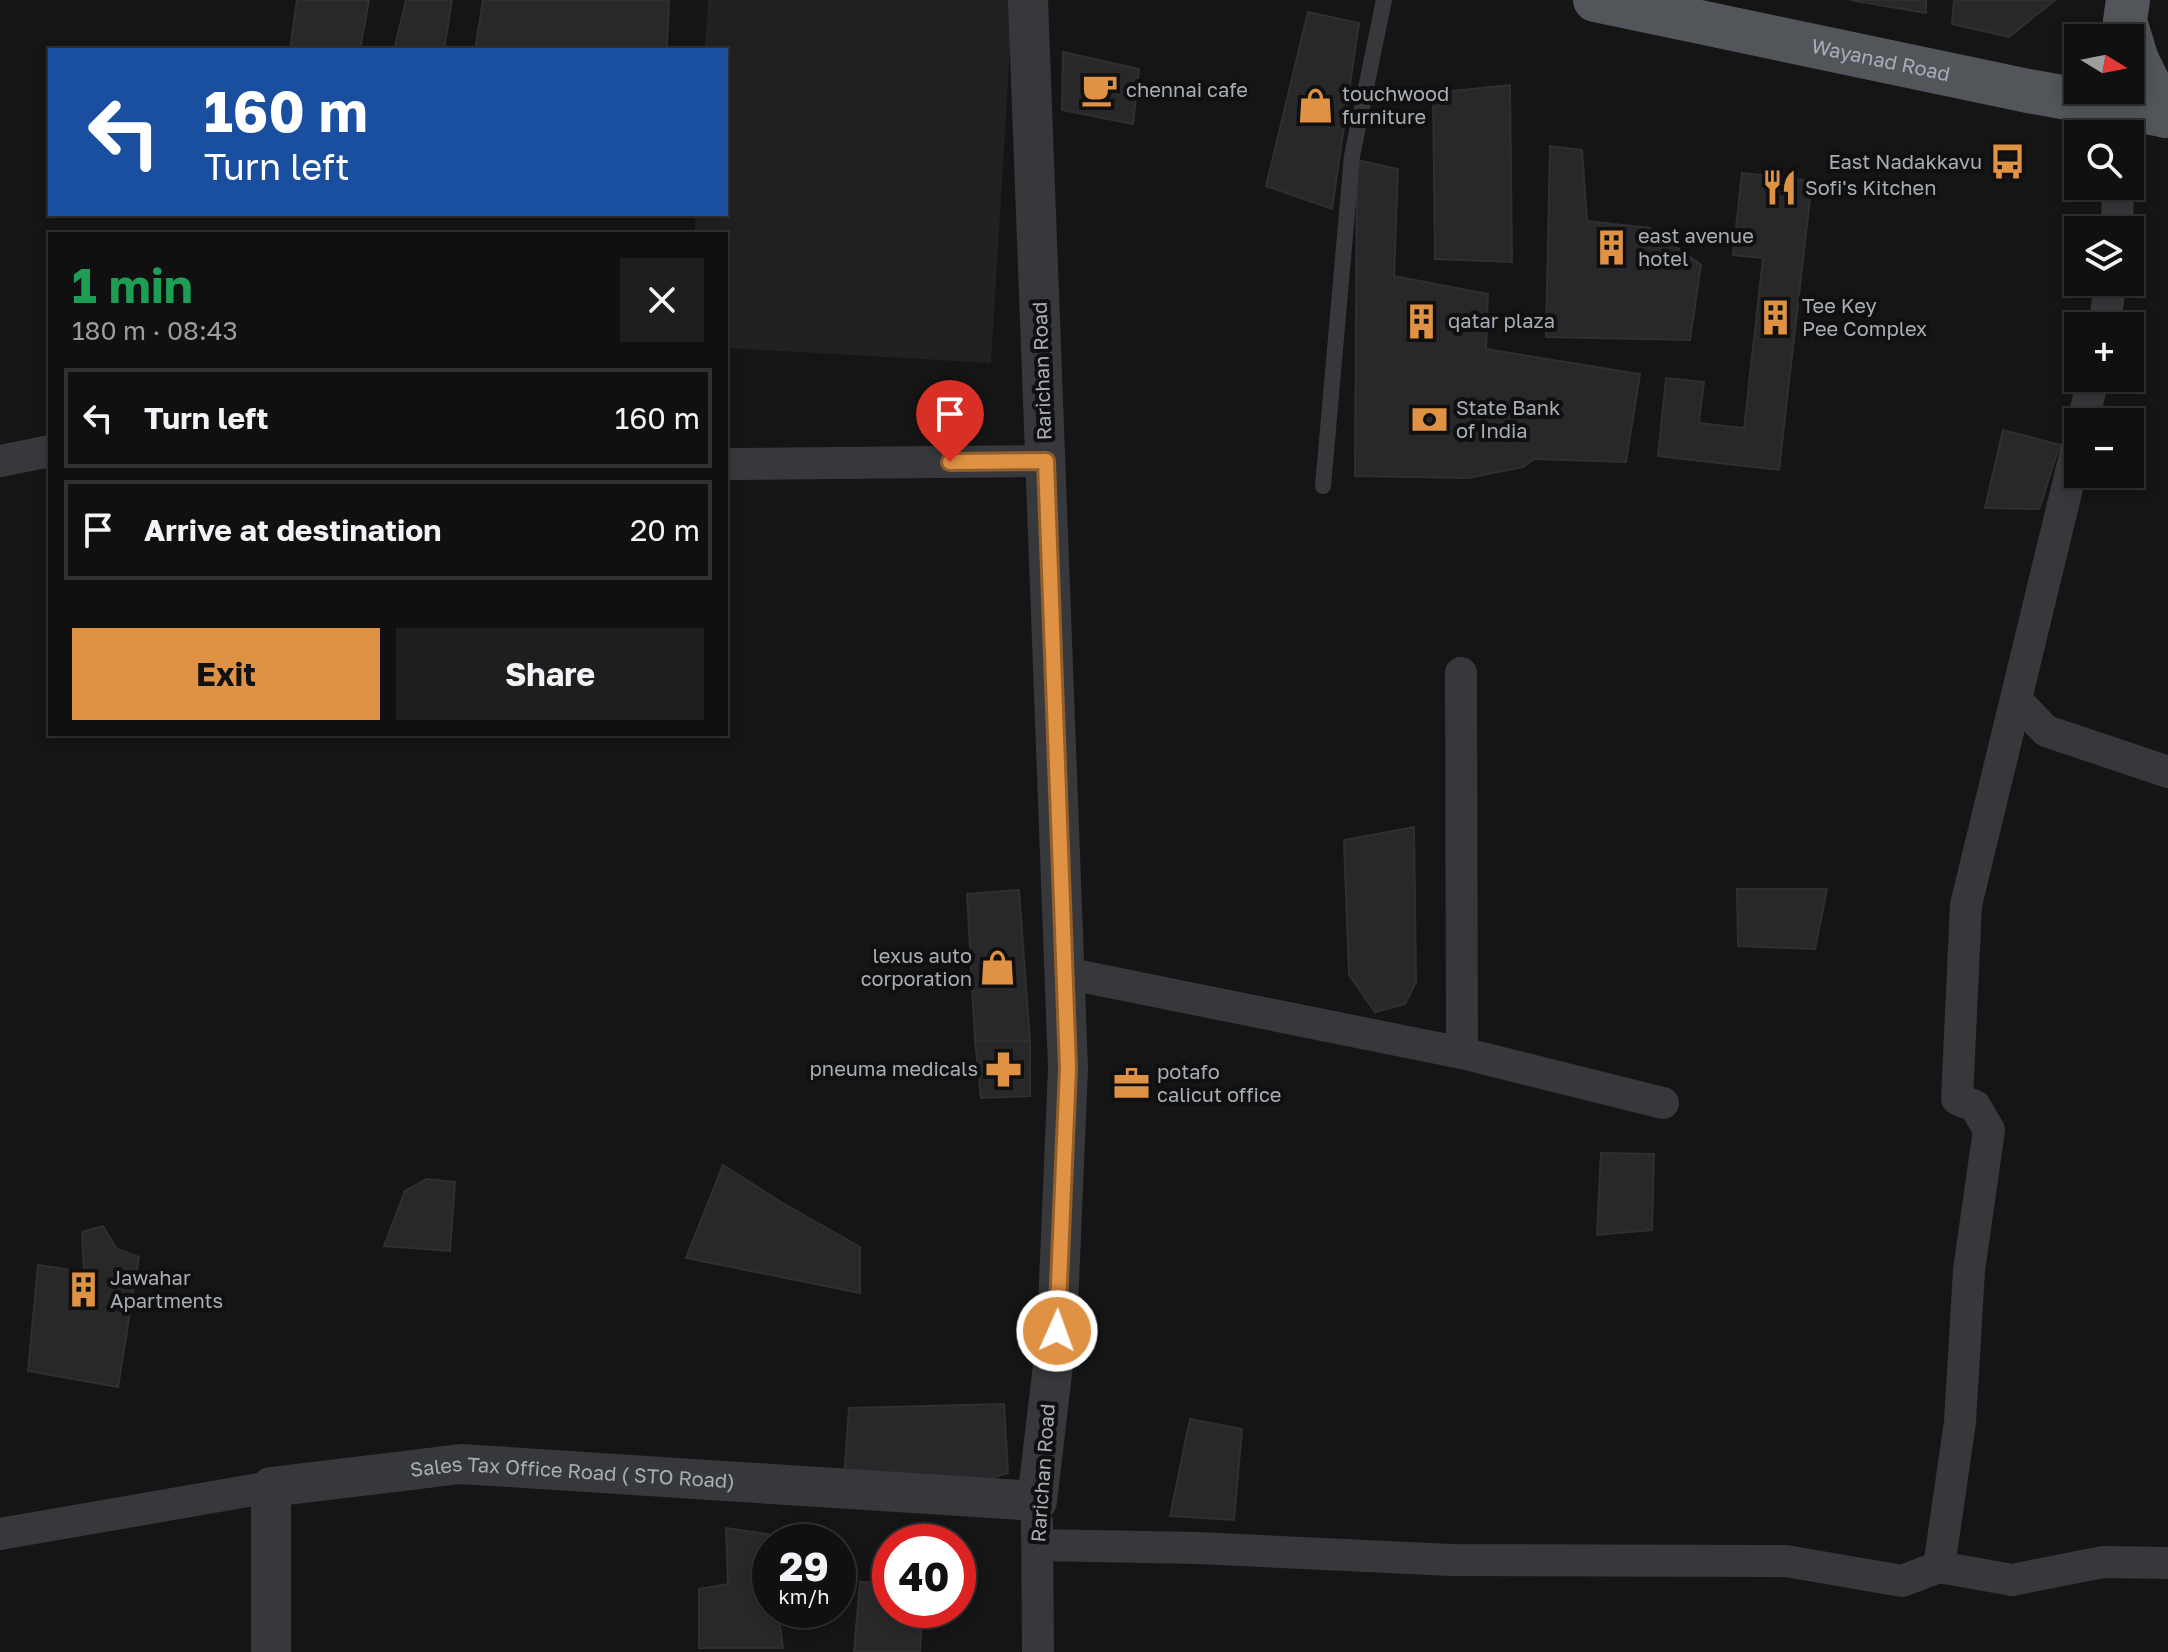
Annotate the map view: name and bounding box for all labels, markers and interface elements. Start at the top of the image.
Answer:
north arrow [2064,24,2144,104]
map controls [2064,24,2144,488]
street label: Wayanad Road [1809,33,1953,85]
cafe icon: chennai cafe [1081,71,1119,109]
text: 160 m [204,77,368,144]
place label: chennai cafe [1126,77,1248,101]
icon: left [72,80,176,184]
place label: touchwood furniture [1342,81,1449,128]
shop icon: touchwood furniture [1297,86,1335,124]
button: search [2064,120,2144,200]
bus stop icon: East Nadakkavu [1989,143,2027,181]
text: Turn left [204,145,350,188]
place label: East Nadakkavu [1828,149,1982,173]
restaurant icon: Sofi's Kitchen [1760,169,1798,207]
place label: Sofi's Kitchen [1805,175,1937,199]
button: layers [2064,216,2144,296]
place label: east avenue hotel [1638,223,1754,270]
building icon: east avenue hotel [1593,228,1631,266]
text: 1 min [72,256,193,314]
button: close [620,258,704,342]
place label: Tee Key Pee Complex [1802,293,1927,340]
building icon: Tee Key Pee Complex [1757,299,1795,337]
street label: Rarichan Road [1027,301,1055,441]
building icon: qatar plaza [1403,302,1441,340]
place label: qatar plaza [1448,308,1555,332]
button: + [2064,312,2144,392]
text: 180 m · 08:43 [72,315,238,346]
pin [916,380,984,462]
icon: arrive [928,392,972,436]
place label: State Bank of India [1456,395,1560,442]
icon: left [76,396,120,440]
text: Turn left [144,400,269,436]
text: 160 m [615,400,700,436]
bank icon: State Bank of India [1411,401,1449,439]
button: − [2064,408,2144,488]
icon: arrive [76,508,120,552]
text: Arrive at destination [144,512,441,548]
text: 20 m [630,512,700,548]
button: Exit [72,628,380,720]
button: Share [396,628,704,720]
place label: lexus auto corporation [861,943,972,990]
shop icon: lexus auto corporation [979,949,1017,987]
pharmacy icon: pneuma medicals [985,1050,1023,1088]
place label: pneuma medicals [810,1056,978,1080]
place label: potafo calicut office [1157,1059,1281,1106]
office icon: potafo calicut office [1112,1064,1150,1102]
place label: Jawahar Apartments [110,1265,223,1312]
building icon: Jawahar Apartments [65,1271,103,1309]
position arrow [1015,1289,1099,1373]
street label: Rarichan Road [1025,1403,1059,1543]
street label: Sales Tax Office Road ( STO Road) [409,1451,736,1493]
speed limit sign: 40 [872,1524,976,1628]
text: 29 [779,1542,829,1590]
text: km/h [779,1584,829,1608]

